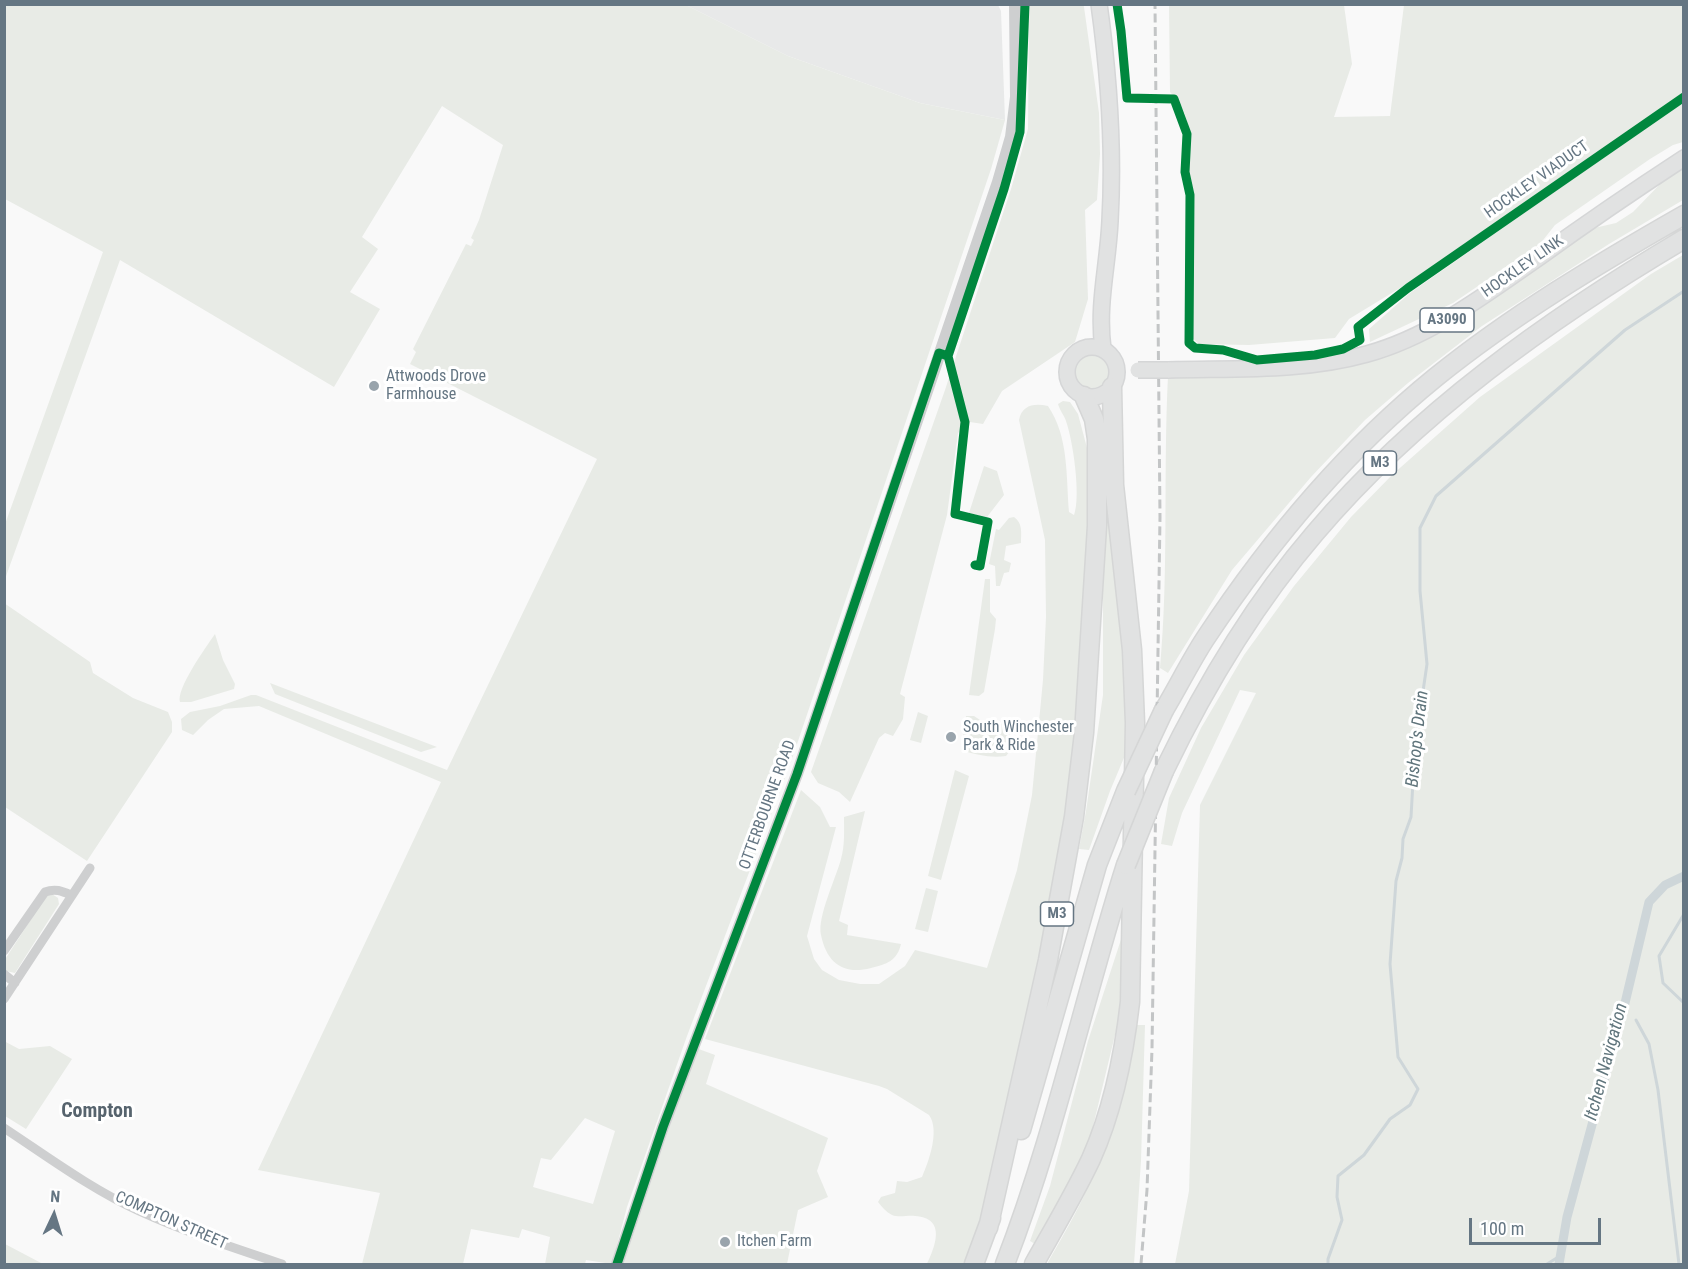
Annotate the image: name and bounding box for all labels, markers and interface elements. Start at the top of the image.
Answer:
street label: HOCKLEY VIADUCT [1481,137,1593,223]
street label: HOCKLEY LINK [1478,232,1568,302]
road number: A3090 [1420,308,1474,332]
place label: Attwoods Drove Farmhouse [386,367,486,405]
marker: Attwoods Drove Farmhouse [367,379,381,393]
road number: M3 [1364,451,1396,475]
water label: Bishop's Drain [1402,690,1434,788]
place label: South Winchester Park & Ride [963,718,1074,756]
marker: South Winchester Park & Ride [944,730,958,744]
street label: OTTERBOURNE ROAD [736,738,800,872]
road number: M3 [1040,902,1074,926]
water label: Itchen Navigation [1581,1001,1633,1123]
district label: Compton [61,1100,133,1124]
north arrow [24,1185,84,1245]
text: N [50,1187,61,1206]
street label: COMPTON STREET [112,1188,230,1254]
scale bar [1472,1206,1604,1244]
text: 100 m [1480,1218,1524,1239]
place label: Itchen Farm [737,1232,812,1252]
marker: Itchen Farm [718,1235,732,1249]

